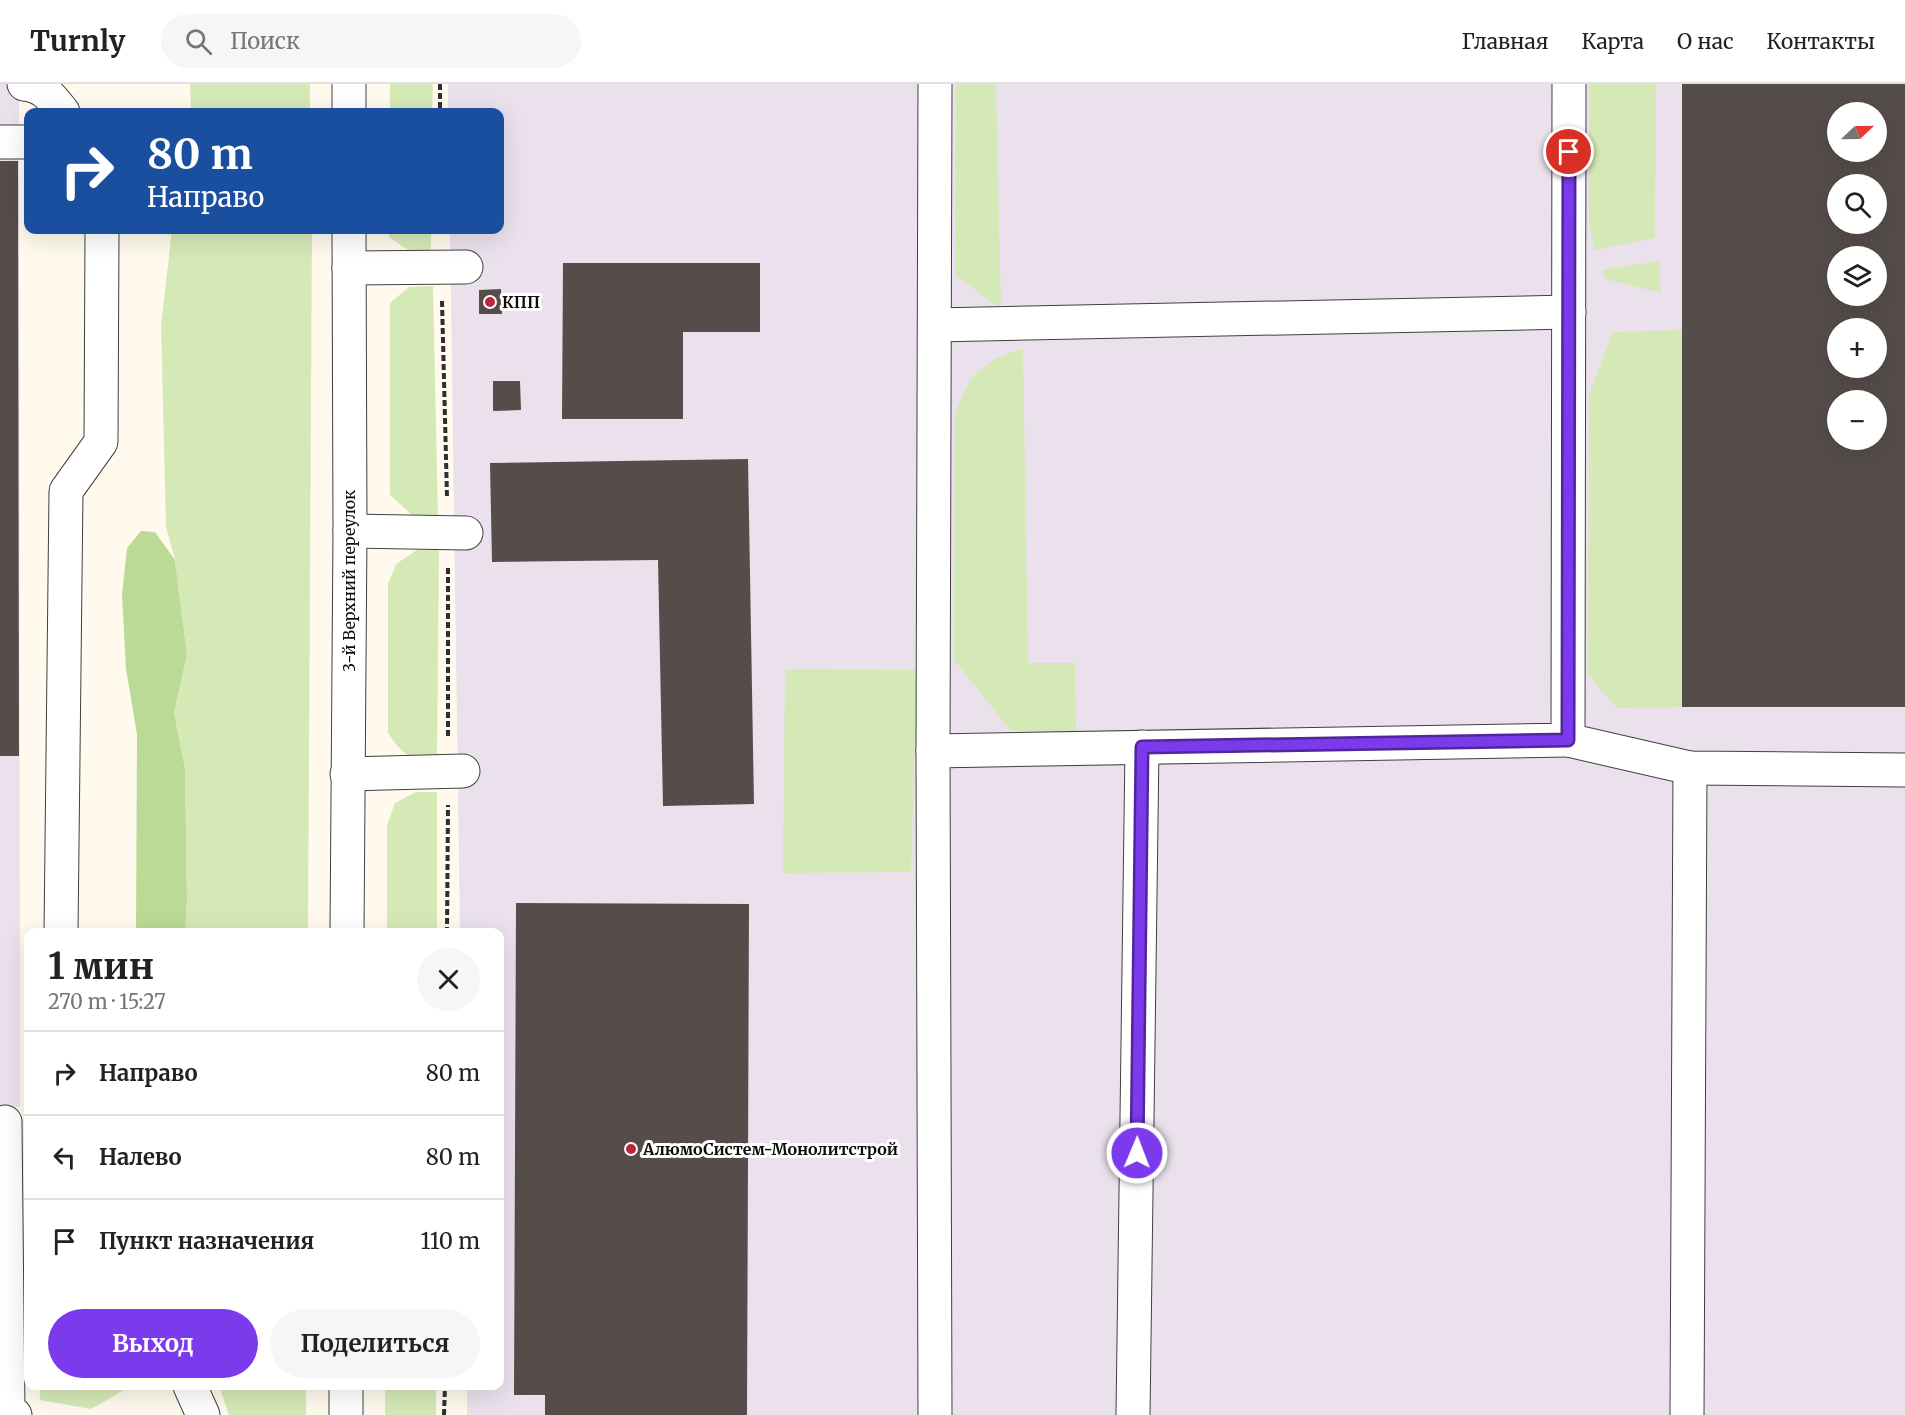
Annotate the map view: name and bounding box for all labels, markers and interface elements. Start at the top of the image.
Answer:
search box [161,14,581,68]
text: Turnly [30,23,125,59]
icon: search [182,25,215,58]
text: Поиск [230,27,300,55]
text: Главная [1462,28,1549,55]
text: Карта [1582,28,1644,55]
text: О нас [1677,28,1734,55]
text: Контакты [1767,28,1875,55]
north arrow [1827,102,1887,162]
map controls [1827,102,1887,450]
pin [1543,126,1594,177]
text: 80 m [147,128,253,180]
icon: right [48,132,126,210]
icon: arrive [1552,135,1585,168]
button: search [1827,174,1887,234]
text: Направо [147,180,264,214]
button: layers [1827,246,1887,306]
place label: КПП [502,292,540,312]
marker: КПП [483,295,497,309]
button: + [1827,318,1887,378]
button: − [1827,390,1887,450]
street label: 3-й Верхний переулок [339,490,359,672]
text: 1 мин [48,944,154,989]
button: close [417,948,480,1011]
text: 270 m · 15:27 [48,989,166,1014]
icon: right [48,1057,81,1090]
text: Направо [99,1059,198,1087]
text: 80 m [426,1059,480,1087]
position arrow [1105,1121,1169,1185]
place label: АлюмоСистем-Монолитстрой [642,1139,898,1159]
icon: left [48,1141,81,1174]
marker: АлюмоСистем-Монолитстрой [624,1142,638,1156]
text: Налево [99,1143,182,1171]
text: 80 m [426,1143,480,1171]
icon: arrive [48,1225,81,1258]
text: Пункт назначения [99,1227,314,1255]
text: 110 m [421,1227,480,1255]
button: Выход [48,1309,258,1378]
button: Поделиться [270,1309,480,1378]

